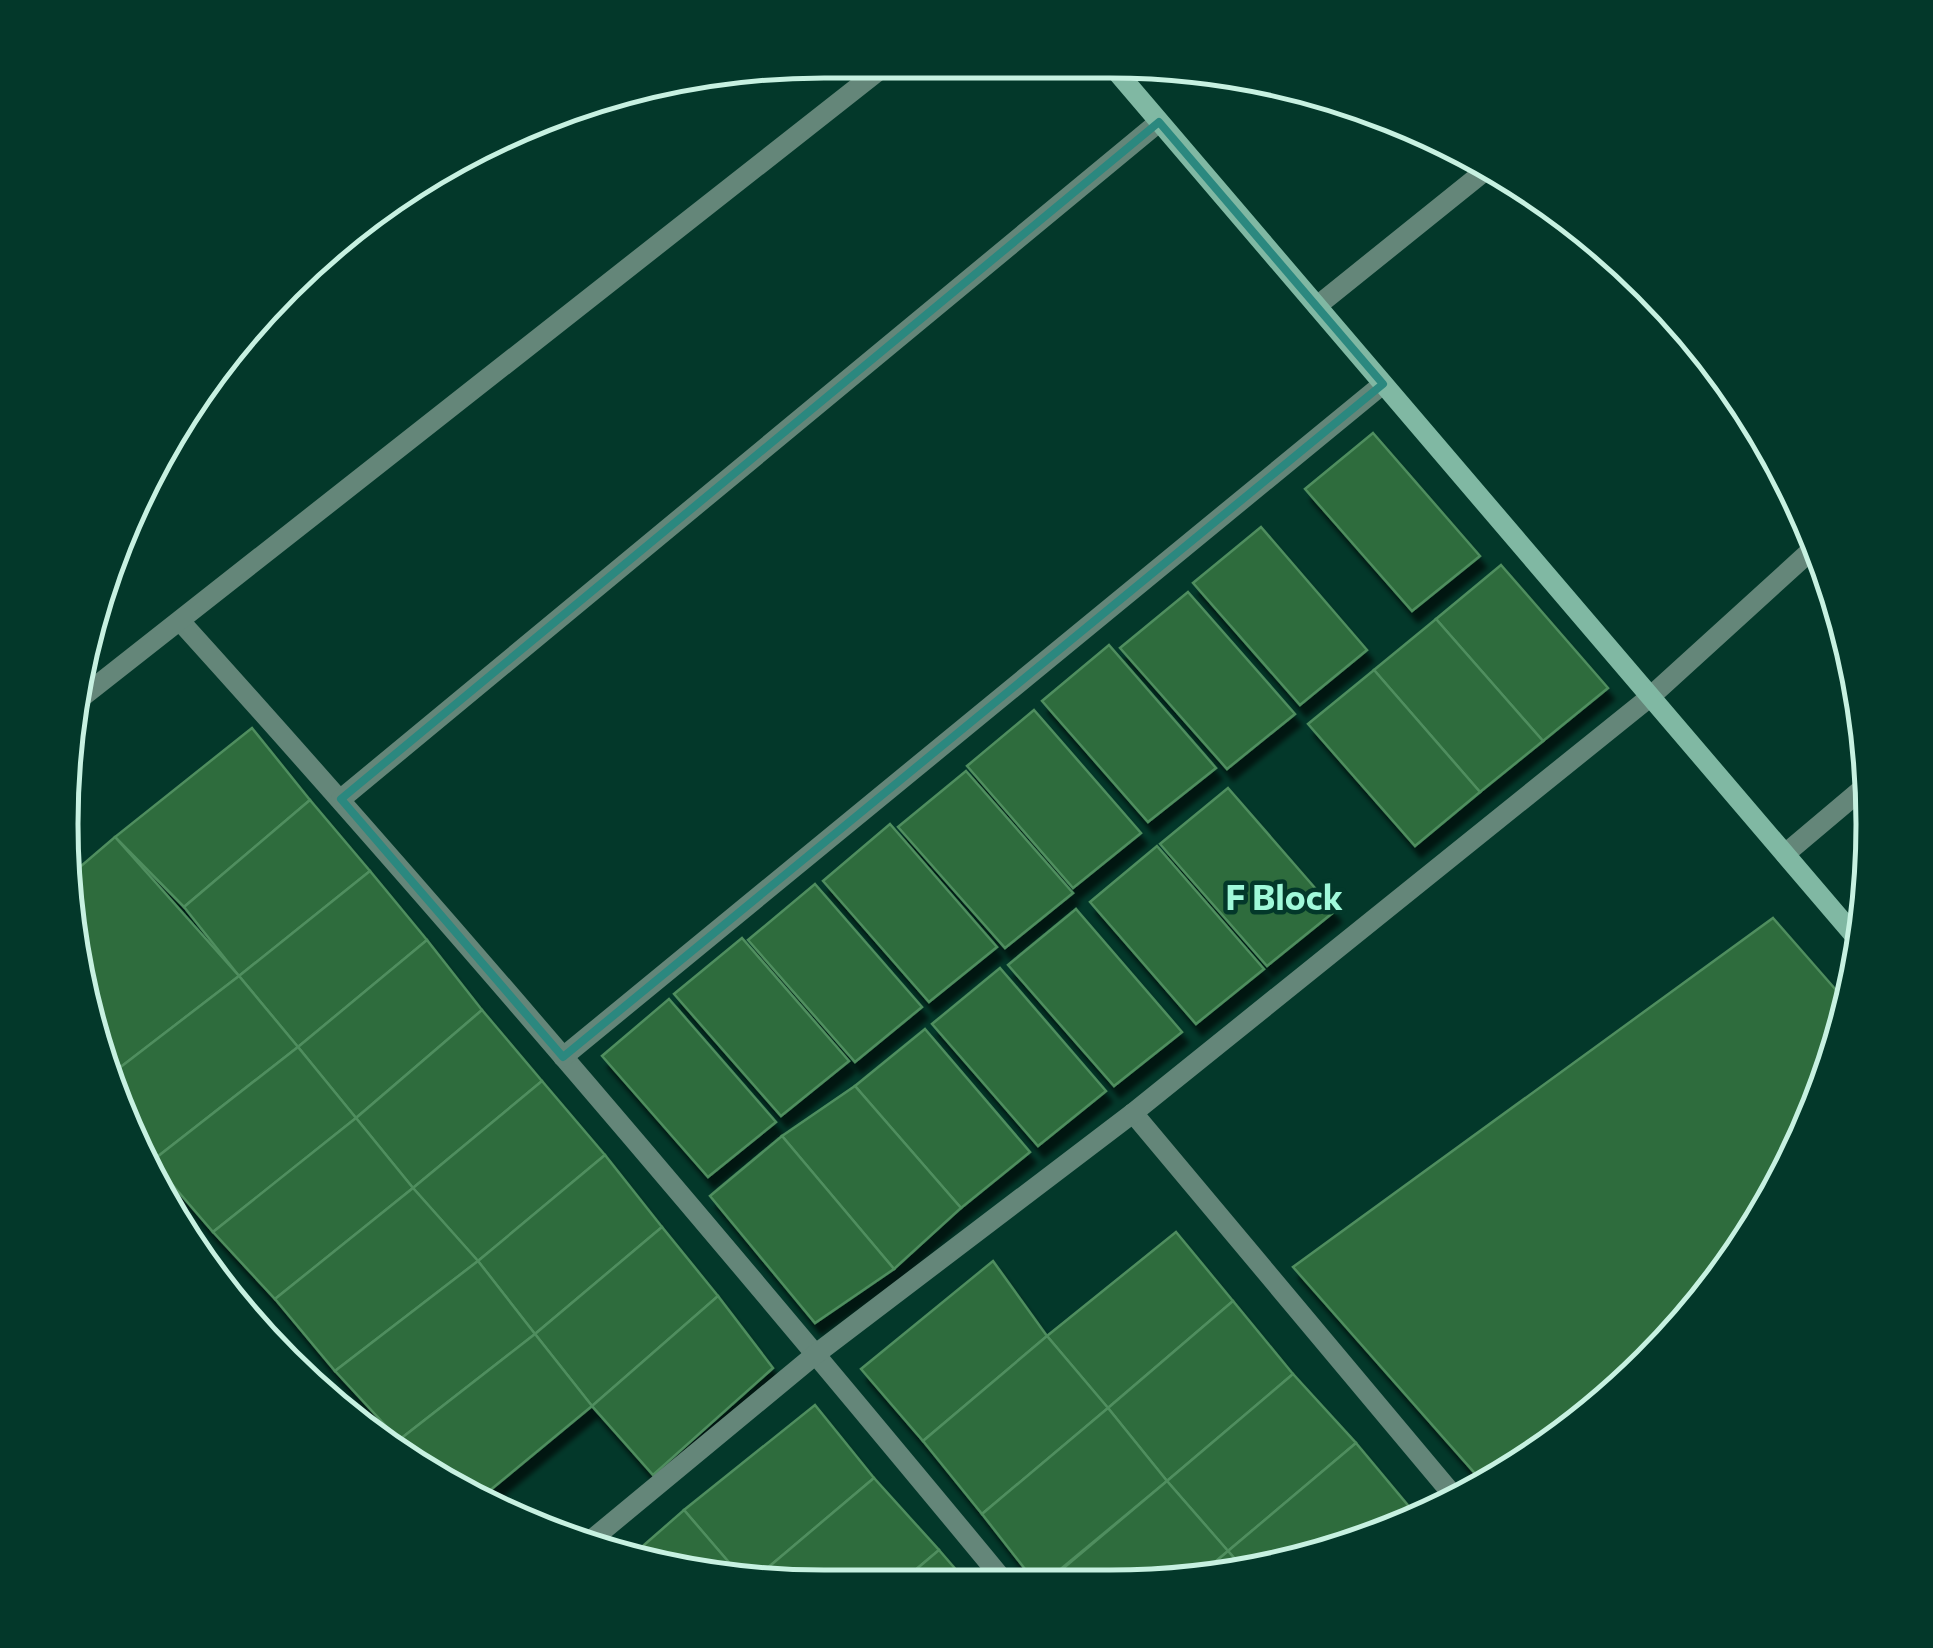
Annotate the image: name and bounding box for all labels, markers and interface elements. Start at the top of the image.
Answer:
district label: F Block [1225,874,1343,917]

